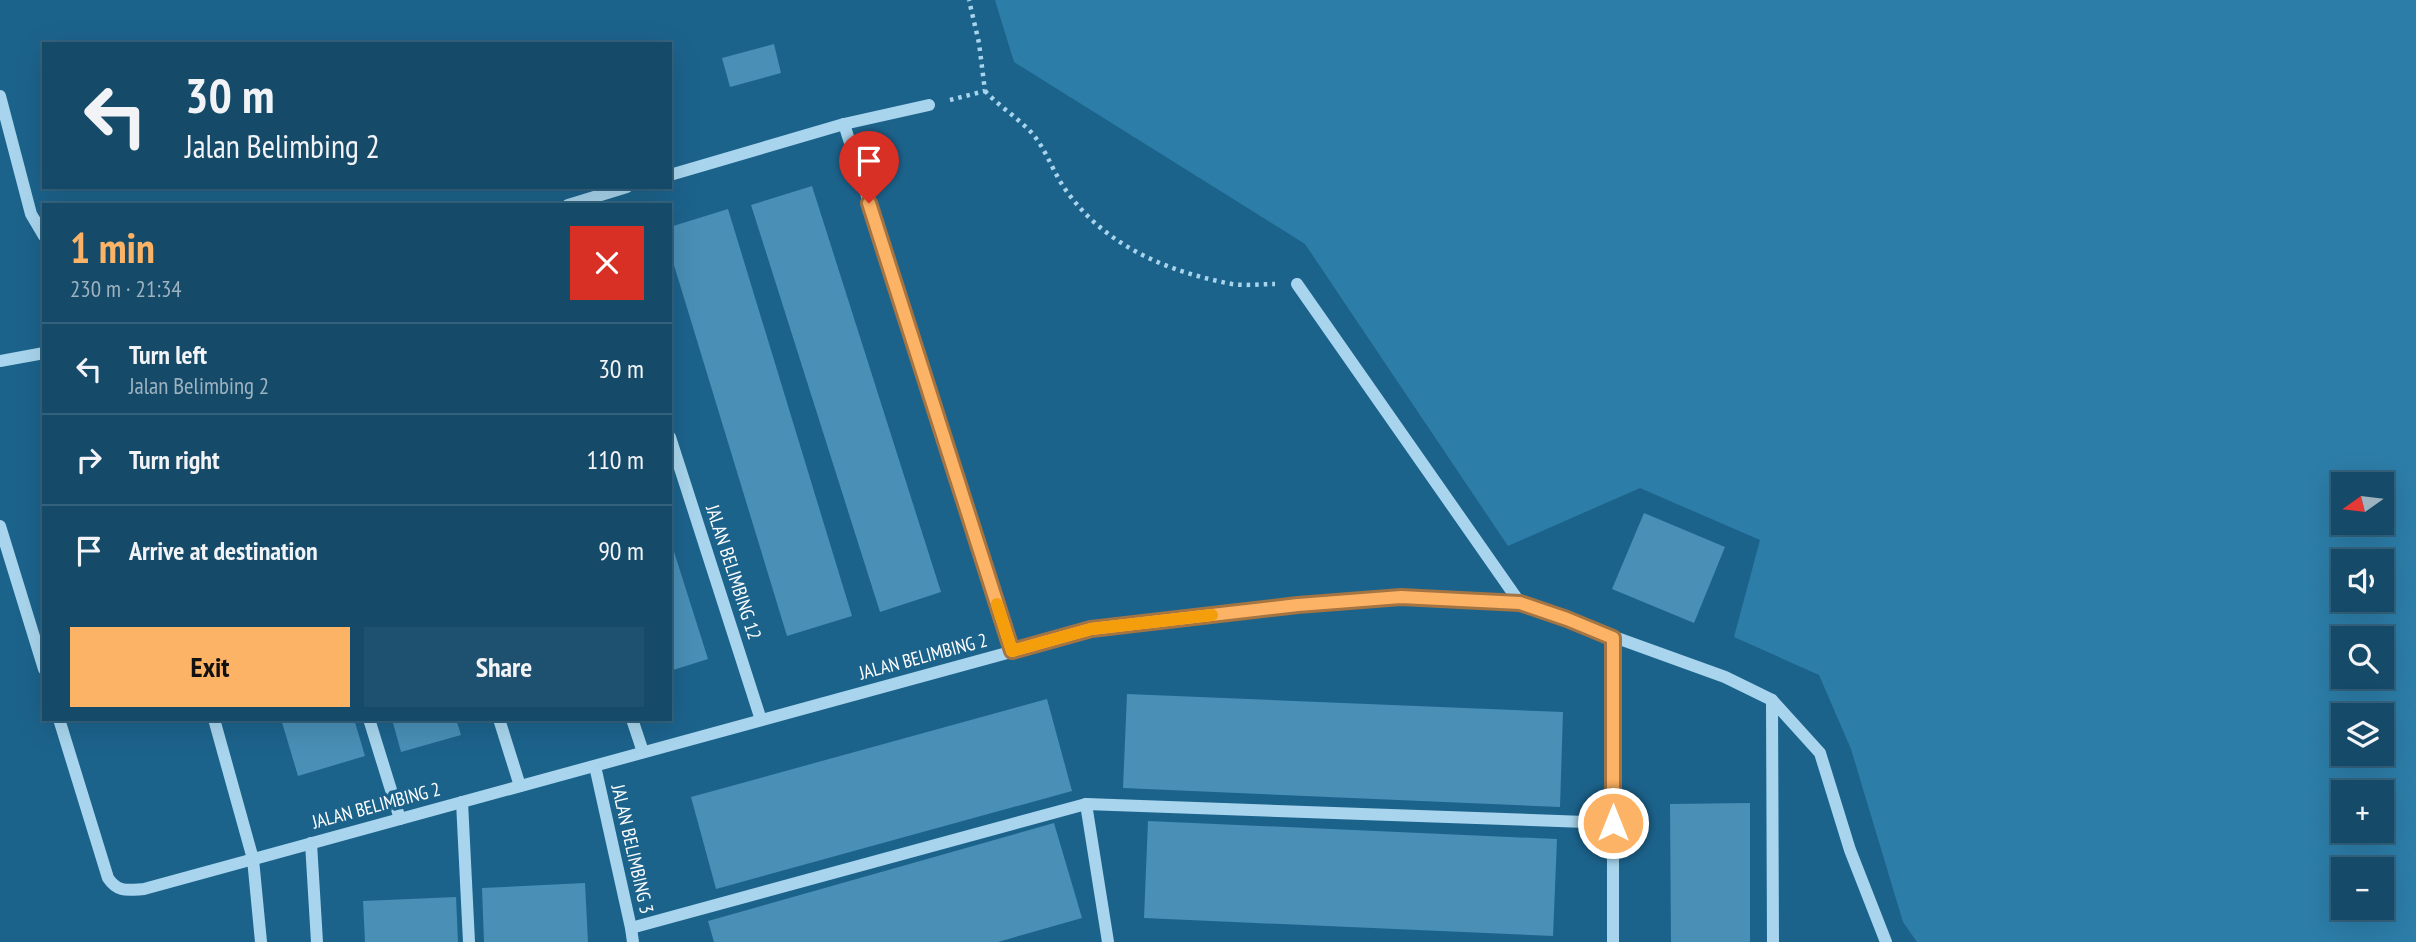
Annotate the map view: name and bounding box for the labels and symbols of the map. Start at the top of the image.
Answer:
pin [839,131,899,203]
north arrow [2331,472,2394,536]
street label: JALAN BELIMBING 12 [701,501,767,642]
street label: JALAN BELIMBING 2 [855,627,990,685]
street label: JALAN BELIMBING 2 [308,776,443,834]
street label: JALAN BELIMBING 3 [606,781,660,916]
position arrow [1576,786,1650,860]

